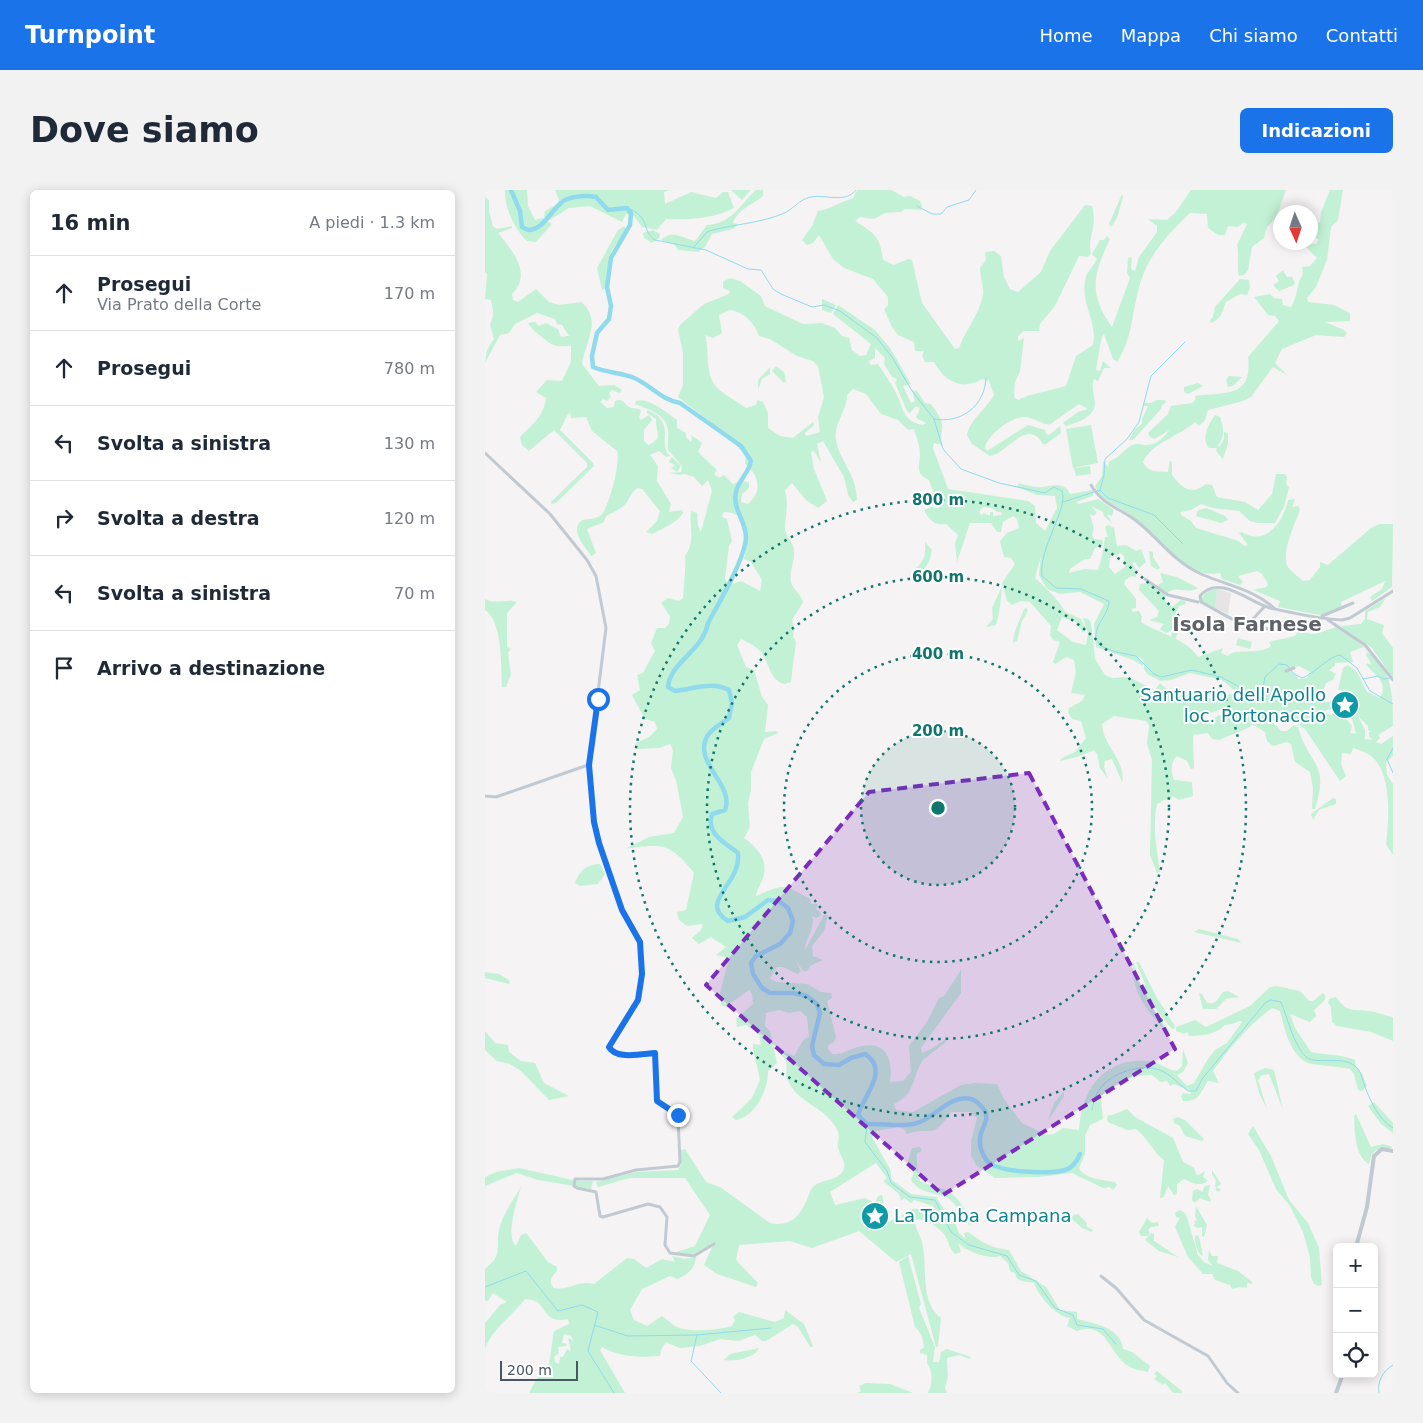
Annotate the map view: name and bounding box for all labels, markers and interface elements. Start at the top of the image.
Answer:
text: Turnpoint [25,21,155,49]
text: Home [1040,25,1093,46]
text: Mappa [1121,25,1181,46]
text: Chi siamo [1209,25,1298,46]
text: Contatti [1326,25,1398,46]
button: Indicazioni [1240,108,1393,153]
text: Dove siamo [30,110,259,150]
north arrow [1273,205,1318,250]
text: 16 min [50,211,131,235]
text: A piedi · 1.3 km [309,213,435,232]
text: Prosegui [97,273,191,295]
icon: ahead [50,279,78,307]
text: 170 m [384,284,435,303]
text: Via Prato della Corte [97,295,261,314]
icon: ahead [50,354,78,382]
text: Prosegui [97,357,191,379]
text: 780 m [384,359,435,378]
icon: left [50,429,78,457]
text: Svolta a sinistra [97,432,271,454]
text: 130 m [384,434,435,453]
text: 800 m [912,491,964,509]
icon: right [50,504,78,532]
text: Svolta a destra [97,507,260,529]
text: 120 m [384,509,435,528]
text: 600 m [912,568,964,586]
icon: left [50,579,78,607]
text: Svolta a sinistra [97,582,271,604]
text: 70 m [394,584,435,603]
district label: Isola Farnese [1172,612,1322,636]
text: 400 m [912,645,964,663]
icon: arrive [50,654,78,682]
text: Arrivo a destinazione [97,657,325,679]
place label: Santuario dell'Apollo loc. Portonaccio [1140,684,1326,726]
route start [587,688,610,711]
place icon: Santuario dell'Apollo loc. Portonaccio [1330,690,1360,720]
text: 200 m [912,722,964,740]
centre of rings [929,799,947,817]
route end [667,1104,690,1127]
place icon: La Tomba Campana [860,1201,890,1231]
place label: La Tomba Campana [894,1205,1071,1226]
map controls [1333,1243,1378,1378]
button: + [1333,1243,1378,1288]
button: − [1333,1288,1378,1333]
button: locate [1333,1333,1378,1378]
scale bar [500,1358,577,1381]
text: 200 m [507,1362,552,1378]

